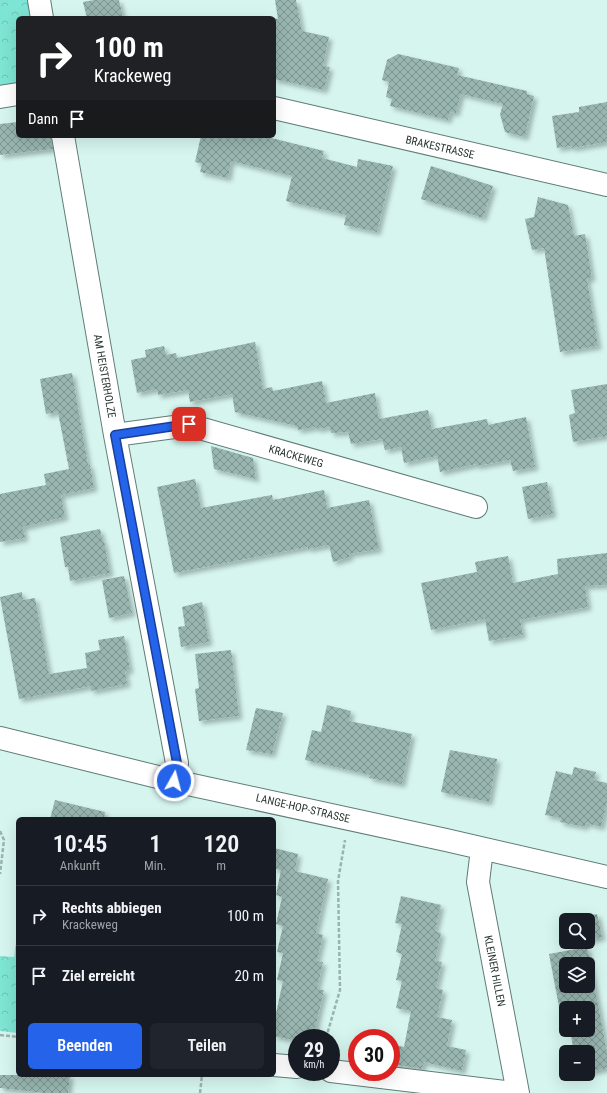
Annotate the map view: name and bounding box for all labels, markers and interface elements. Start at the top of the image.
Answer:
text: 100 m [94,31,164,64]
icon: right [28,32,80,84]
text: Krackeweg [94,65,171,86]
icon: arrive [66,108,88,130]
text: Dann [28,110,58,128]
street label: BRAKESTRASSE [404,133,476,162]
street label: AM HEISTERHOLZE [91,333,118,420]
pin [172,407,206,441]
icon: arrive [178,413,200,435]
street label: KRACKEWEG [267,442,325,470]
position arrow [153,760,195,802]
street label: LANGE-HOP-STRASSE [255,791,352,826]
text: 10:45 [53,830,107,858]
text: 1 [149,830,161,858]
text: 120 [203,830,239,858]
text: Ankunft [60,858,100,873]
text: Min. [144,858,166,873]
text: m [216,858,226,873]
text: Rechts abbiegen [62,899,162,917]
icon: right [28,905,50,927]
text: 100 m [227,907,264,925]
map controls [559,913,595,1081]
button: search [559,913,595,949]
text: Krackeweg [62,917,118,932]
street label: KLEINER HILLEN [481,934,508,1008]
button: layers [559,957,595,993]
icon: arrive [28,965,50,987]
text: Ziel erreicht [62,967,135,985]
text: 20 m [234,967,264,985]
button: + [559,1001,595,1037]
button: Beenden [28,1023,142,1069]
button: Teilen [150,1023,264,1069]
speed limit sign: 30 [348,1029,400,1081]
text: 29 [304,1038,324,1062]
button: − [559,1045,595,1081]
text: km/h [304,1059,324,1070]

